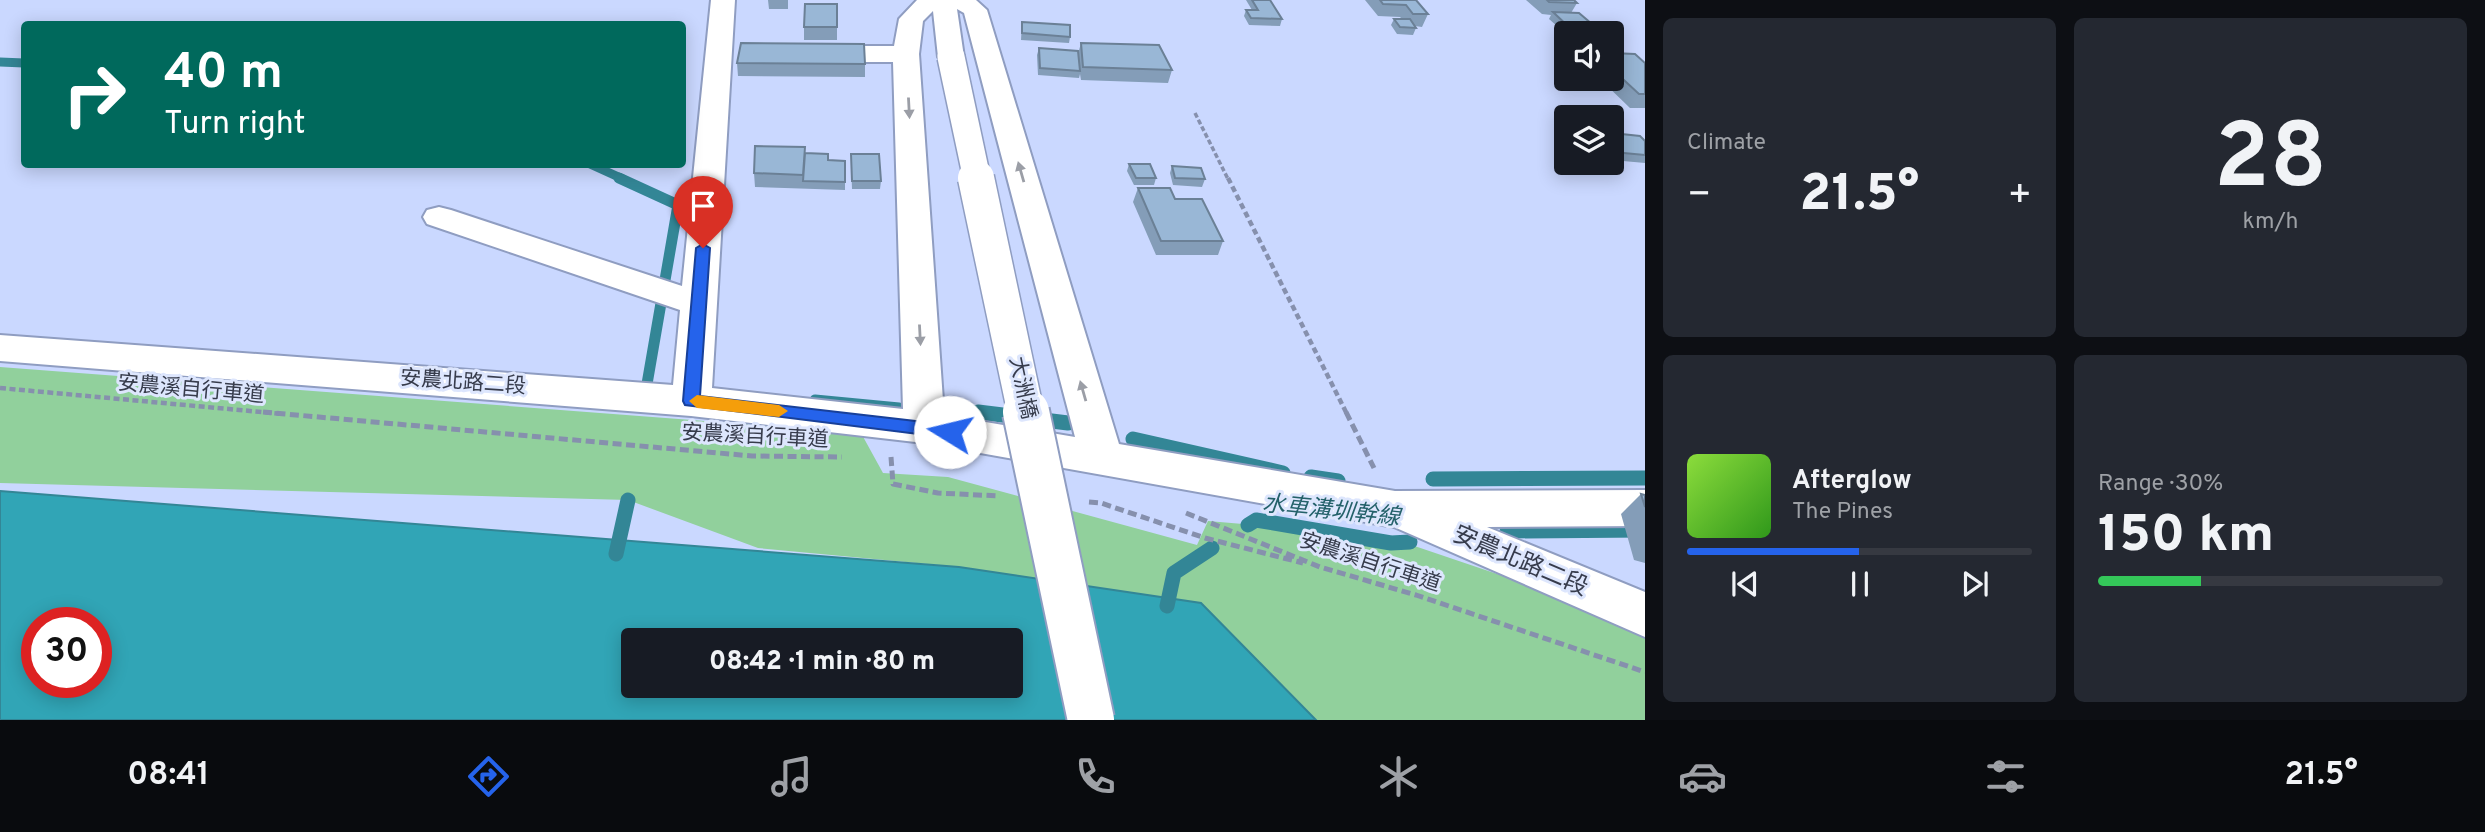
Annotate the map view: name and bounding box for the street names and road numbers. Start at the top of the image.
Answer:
street label: 大洲橋 [1002,354,1042,422]
street label: 安農北路二段 [399,365,527,401]
street label: 安農溪自行車道 [117,370,265,410]
street label: 安農溪自行車道 [681,420,829,454]
street label: 安農北路二段 [1448,520,1592,604]
street label: 安農溪自行車道 [1296,527,1444,599]

